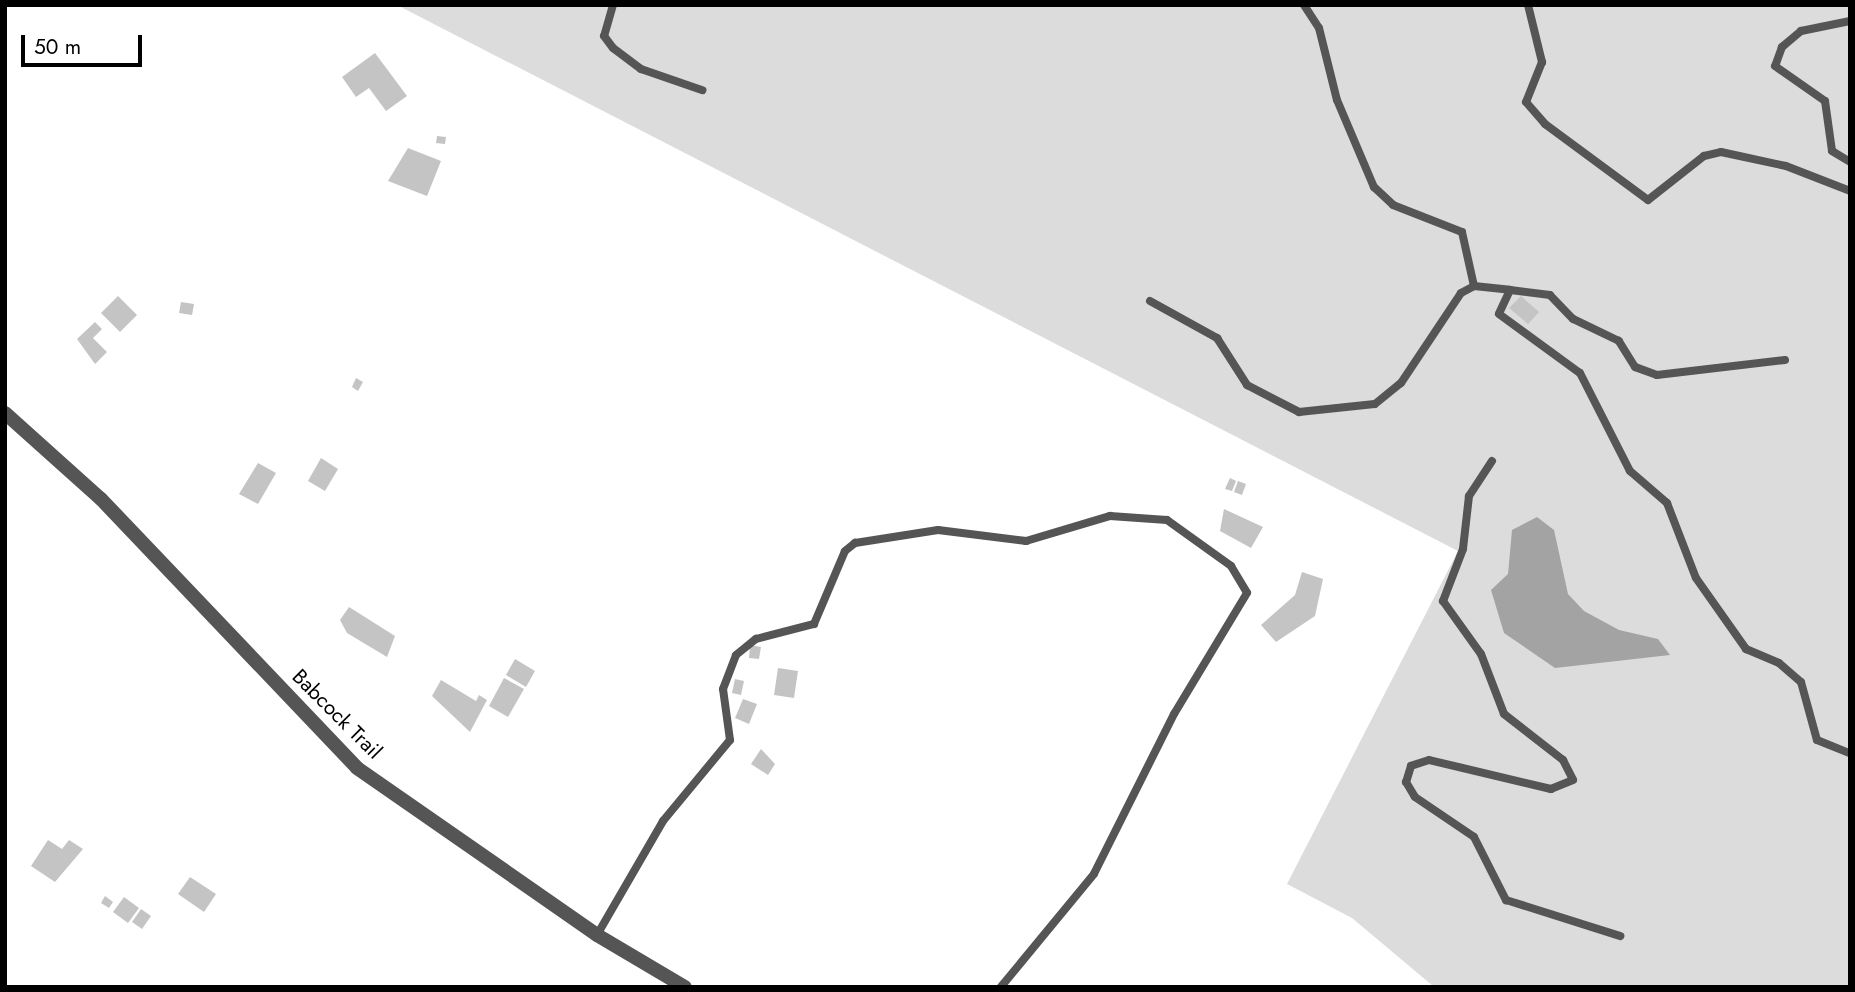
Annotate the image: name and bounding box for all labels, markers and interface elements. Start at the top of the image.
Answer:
scale bar [24,21,145,65]
text: 50 m [34,32,81,62]
street label: Babcock Trail [287,664,387,764]

